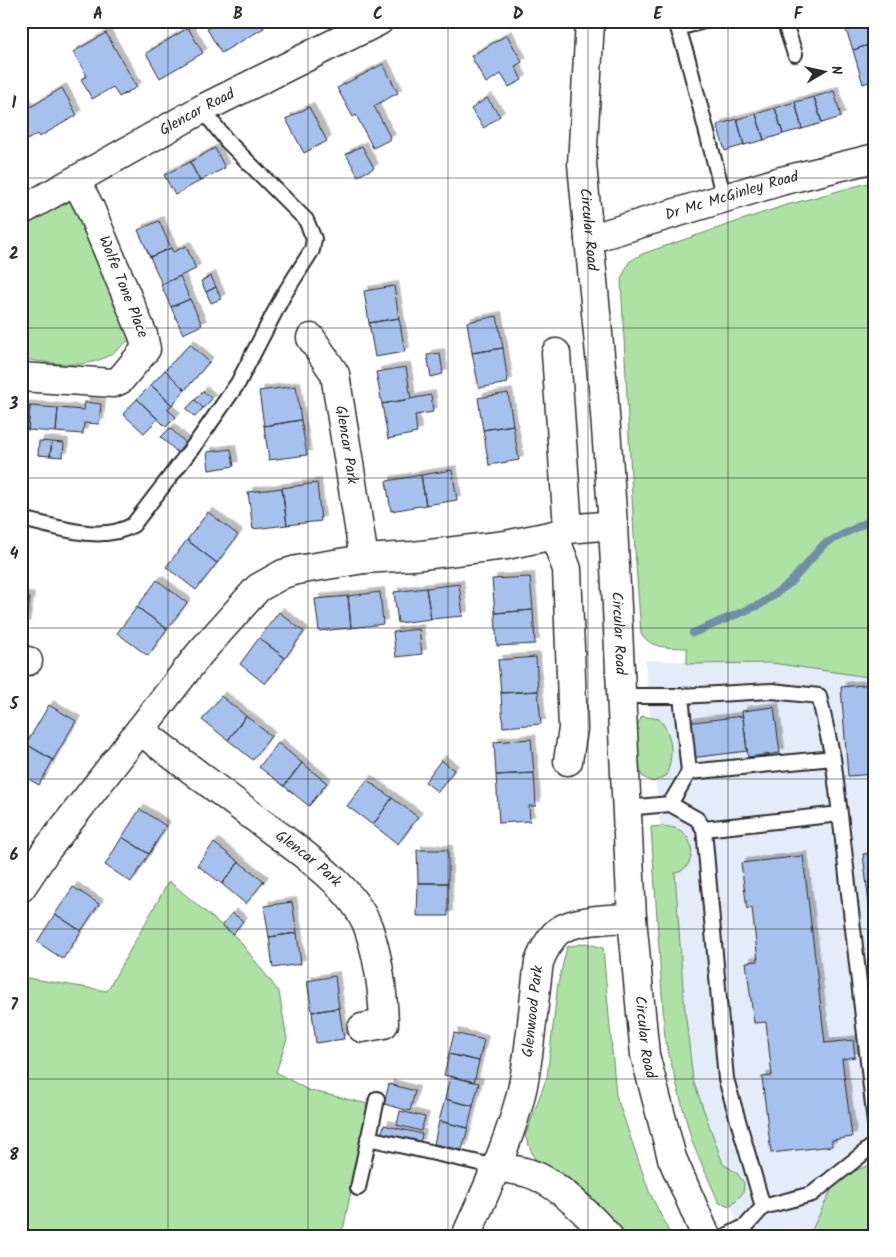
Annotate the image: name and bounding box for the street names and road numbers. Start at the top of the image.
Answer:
street label: Glencar Road [155,82,240,143]
street label: Dr Mc McGinley Road [662,165,801,227]
street label: Circular Road [572,187,604,273]
street label: Wolfe Tone Place [92,232,155,342]
street label: Glencar Park [328,404,364,487]
street label: Circular Road [604,591,632,676]
street label: Glencar Park [270,825,348,894]
street label: Glenwood Park [516,963,551,1059]
street label: Circular Road [627,995,663,1082]

